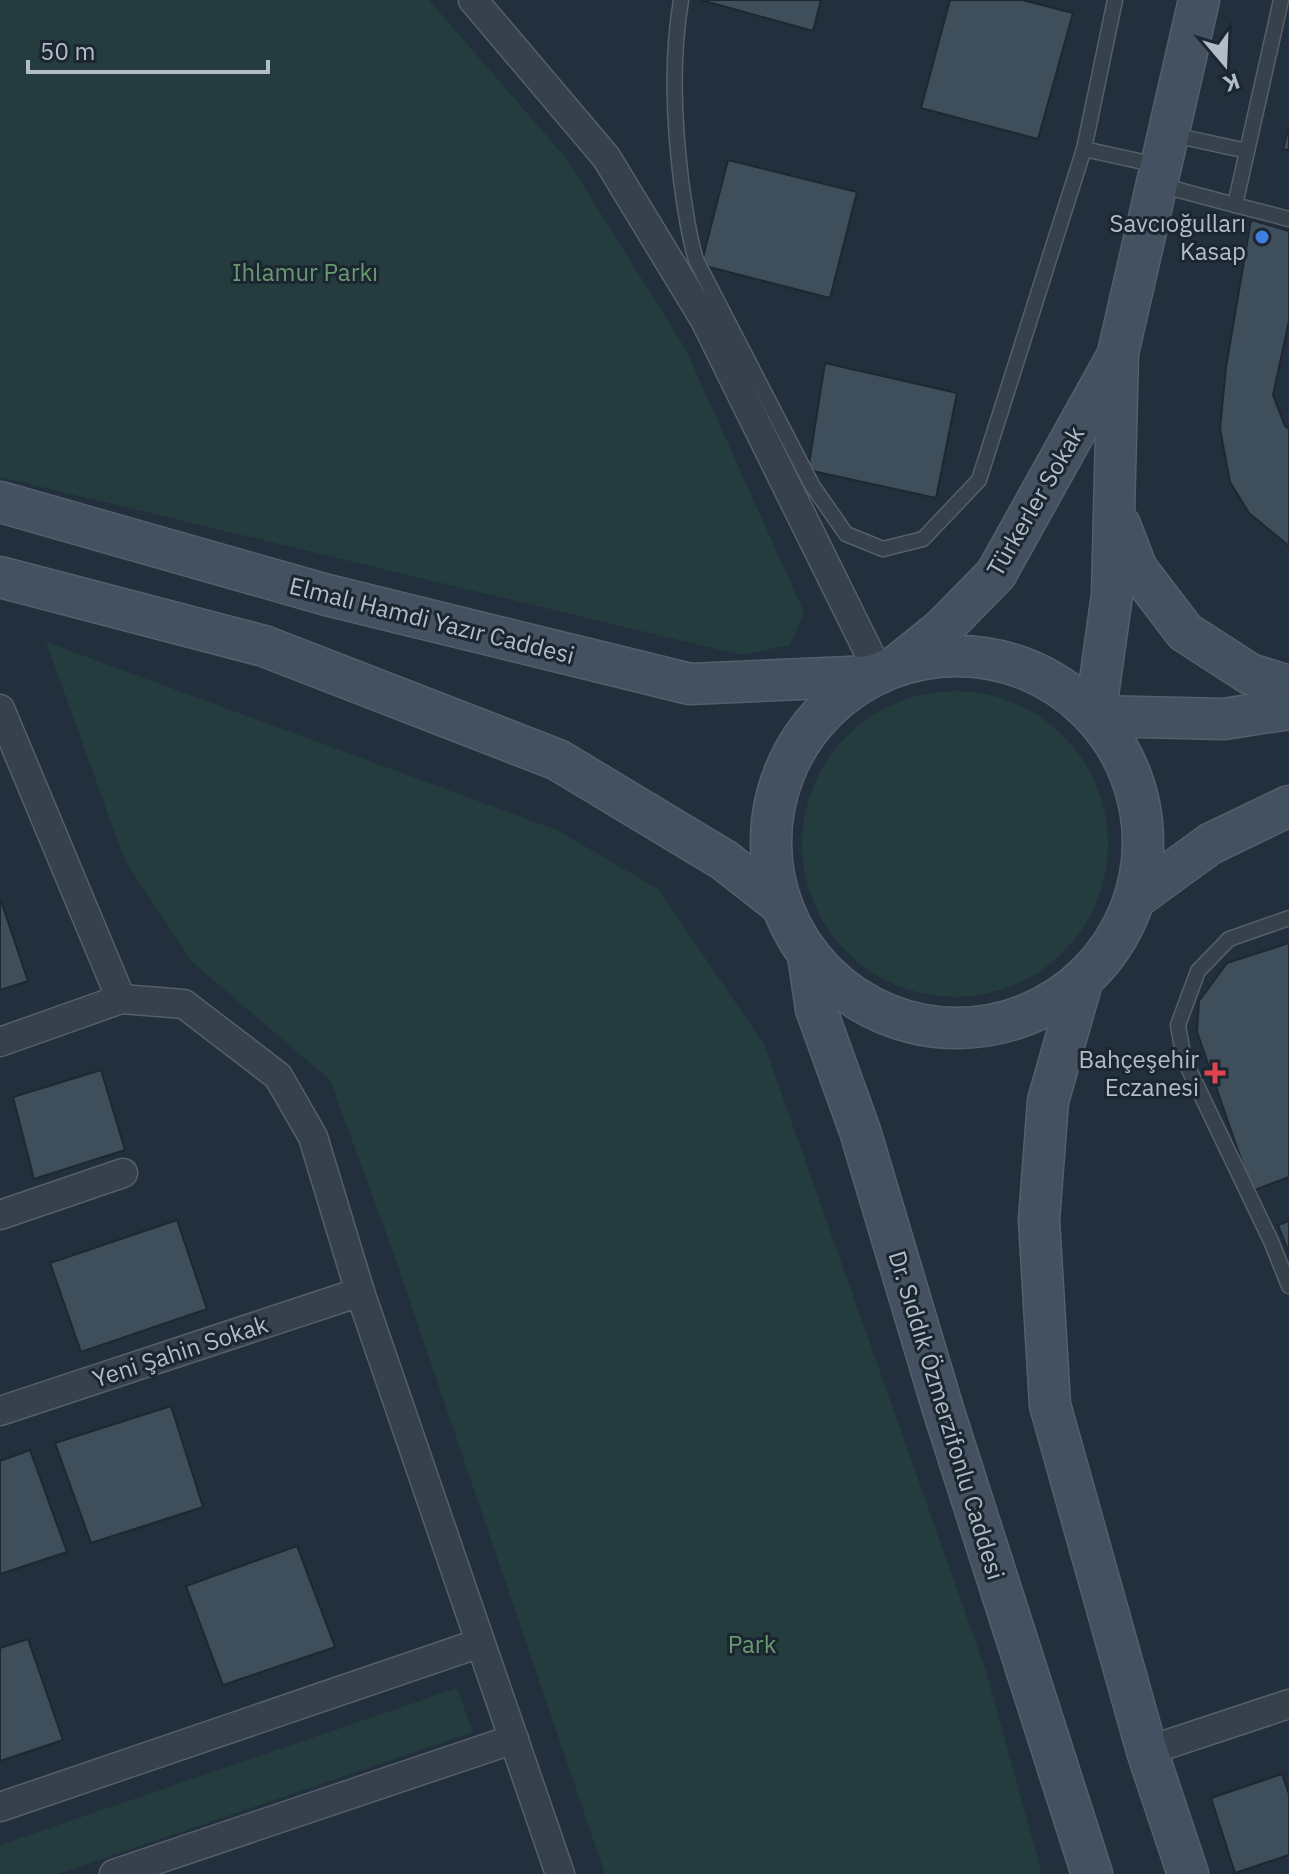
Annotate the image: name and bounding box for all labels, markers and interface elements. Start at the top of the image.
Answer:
scale bar [28,24,268,74]
north arrow [1185,24,1265,104]
text: 50 m [40,35,95,67]
text: K [1219,67,1244,100]
place label: Savcıoğulları Kasap [1109,207,1246,267]
marker: Savcıoğulları Kasap [1253,228,1271,246]
park label: Ihlamur Parkı [232,256,378,288]
street label: Türkerler Sokak [979,420,1091,582]
street label: Elmalı Hamdi Yazır Caddesi [286,569,578,671]
place label: Bahçeşehir Eczanesi [1078,1043,1199,1103]
marker: Bahçeşehir Eczanesi [1206,1064,1224,1082]
street label: Dr. Sıddık Özmerzifonlu Caddesi [882,1247,1012,1583]
street label: Yeni Şahin Sokak [88,1307,272,1394]
park label: Park [728,1628,777,1660]

